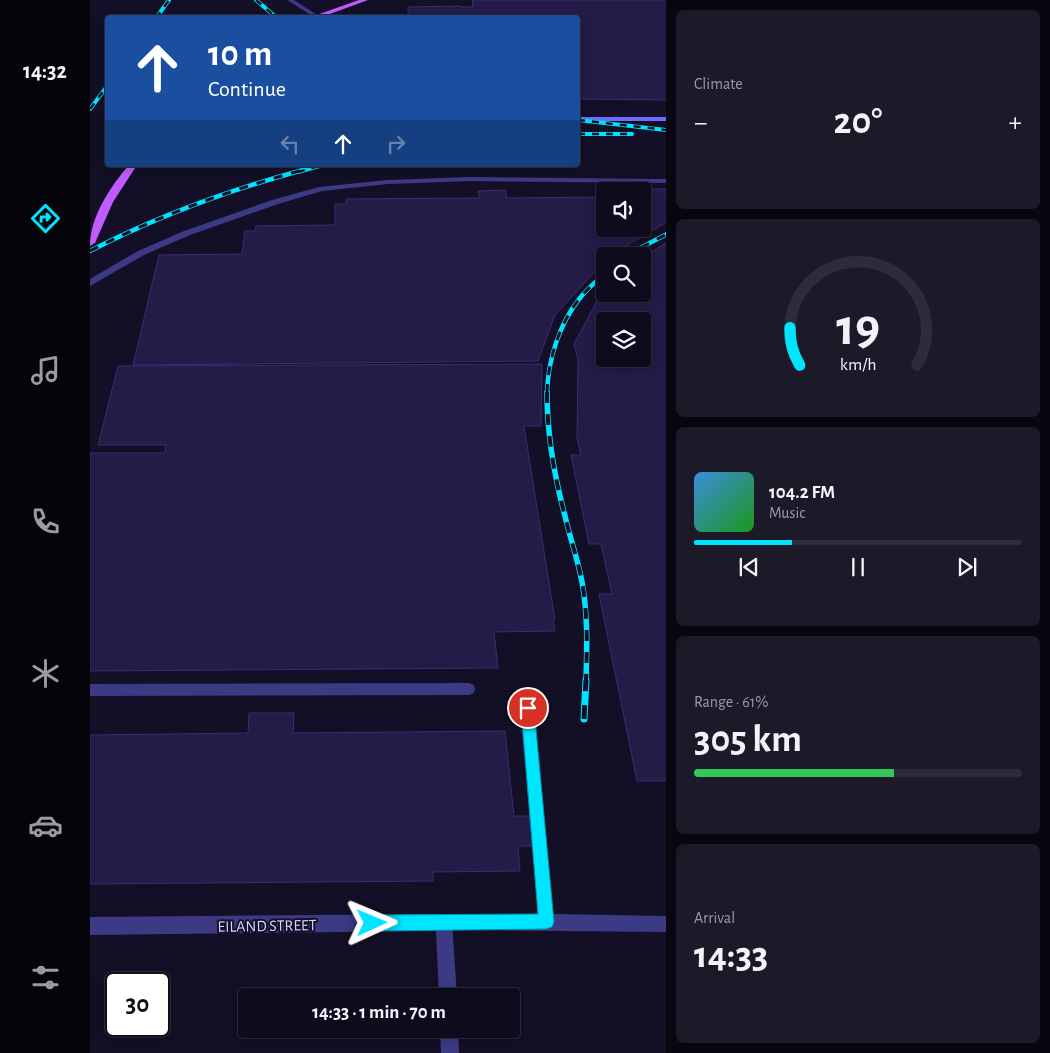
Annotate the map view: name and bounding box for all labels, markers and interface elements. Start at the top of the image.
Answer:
icon: ahead [125,35,190,100]
text: 10 m [208,37,272,72]
text: 14:32 [23,60,67,82]
text: Climate [694,76,743,92]
text: Continue [208,78,286,100]
text: 20° [834,103,882,141]
text: − [694,109,707,137]
text: + [1009,109,1022,137]
icon: left [276,130,304,158]
icon: ahead [329,130,357,158]
icon: right [382,130,410,158]
map controls [596,182,651,367]
button: sound [596,182,651,237]
icon: directions [28,201,63,236]
button: search [596,247,651,302]
text: 19 [836,302,880,354]
button: layers [596,312,651,367]
icon: music [28,353,63,388]
text: km/h [840,356,876,374]
text: 104.2 FM [769,483,835,502]
icon: phone [28,504,63,539]
text: Music [769,505,805,521]
icon: previous [735,553,763,581]
icon: pause [844,553,872,581]
icon: next [953,553,981,581]
icon: climate [28,656,63,691]
pin [507,687,549,729]
icon: arrive [514,694,542,722]
text: Range · 61% [694,694,768,710]
text: 305 km [694,721,802,759]
icon: car [28,808,63,843]
position arrow [345,896,397,948]
text: Arrival [694,910,735,926]
street label: EILAND STREET [217,917,317,935]
text: 14:33 [694,937,768,975]
icon: filters [28,960,63,995]
speed limit sign: 30 [105,972,170,1037]
text: 14:33 · 1 min · 70 m [312,1003,446,1022]

